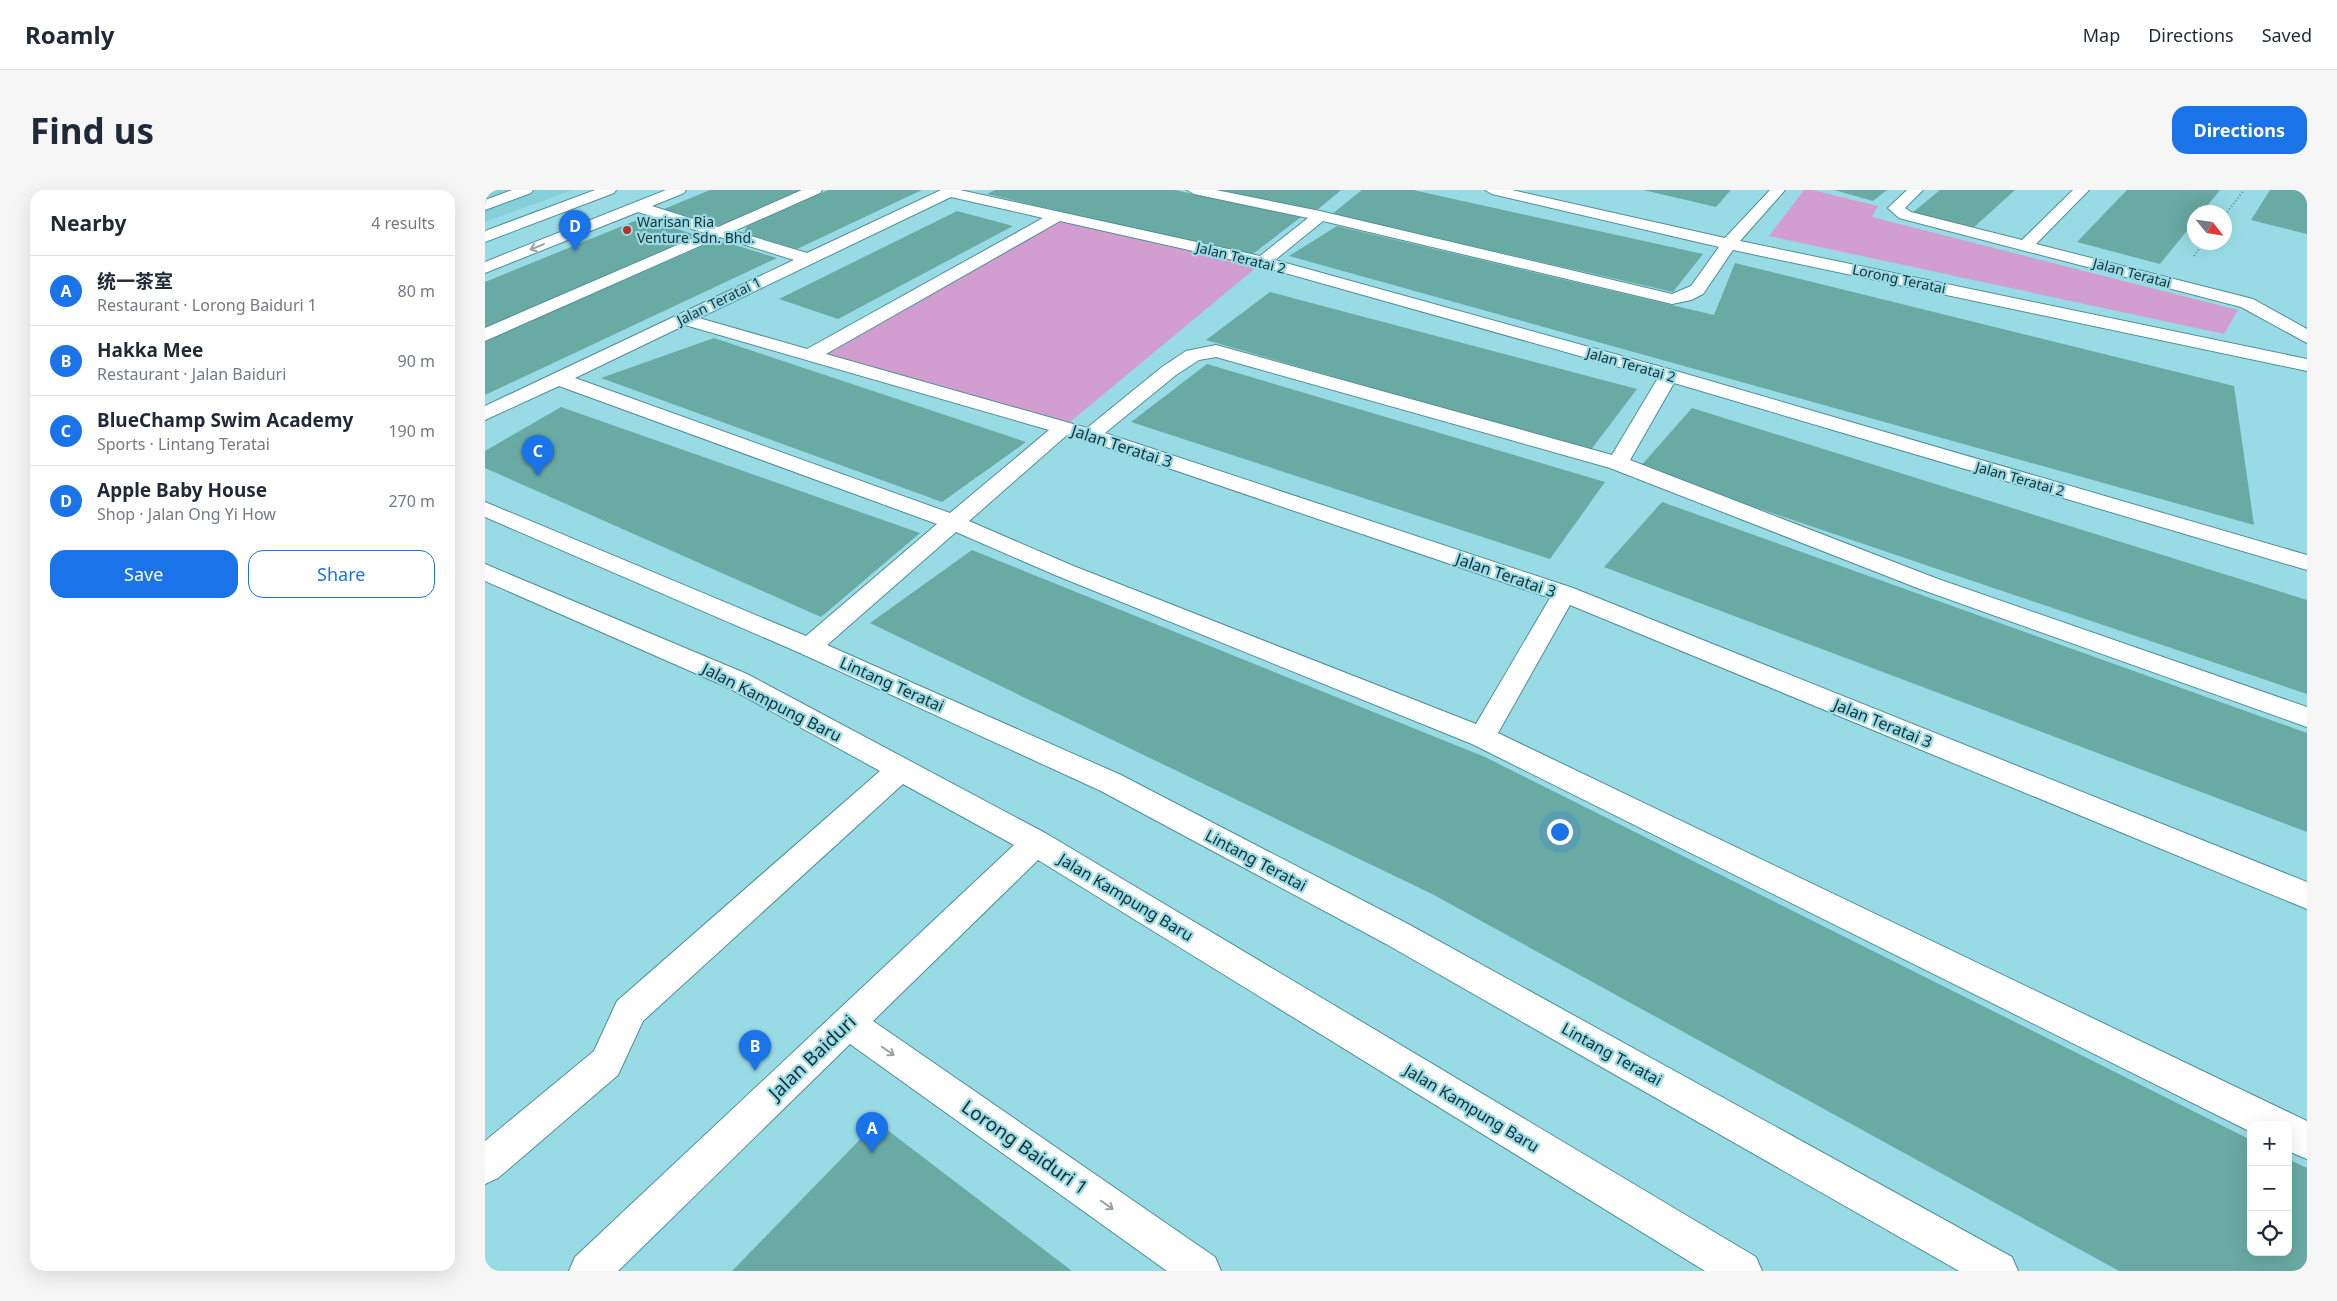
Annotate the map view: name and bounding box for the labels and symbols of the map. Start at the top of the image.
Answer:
north arrow [2187,205,2232,250]
pin: D [559,210,591,251]
place label: Warisan Ria Venture Sdn. Bhd. [637,212,755,247]
marker: Warisan Ria Venture Sdn. Bhd. [621,224,633,236]
street label: Jalan Teratai 2 [1192,237,1288,278]
one-way arrow [530,243,545,252]
street label: Jalan Teratai [2089,252,2173,292]
street label: Lorong Teratai [1851,259,1948,298]
street label: Jalan Teratai 1 [672,272,764,330]
street label: Jalan Teratai 2 [1583,342,1678,386]
street label: Jalan Teratai 3 [1067,419,1175,473]
pin: C [522,435,554,476]
street label: Jalan Teratai 2 [1972,456,2067,500]
street label: Jalan Teratai 3 [1451,547,1559,602]
street label: Lintang Teratai [836,651,948,717]
street label: Jalan Kampung Baru [697,656,846,747]
street label: Jalan Teratai 3 [1828,692,1936,753]
your location [1547,819,1573,845]
street label: Lintang Teratai [1201,824,1311,896]
street label: Jalan Kampung Baru [1053,847,1198,946]
street label: Jalan Baiduri [761,1009,861,1107]
street label: Lintang Teratai [1558,1017,1666,1091]
pin: B [739,1030,771,1071]
one-way arrow [881,1046,895,1056]
street label: Jalan Kampung Baru [1399,1058,1544,1157]
street label: Lorong Baiduri 1 [957,1094,1093,1200]
pin: A [856,1112,888,1153]
one-way arrow [1100,1200,1114,1210]

